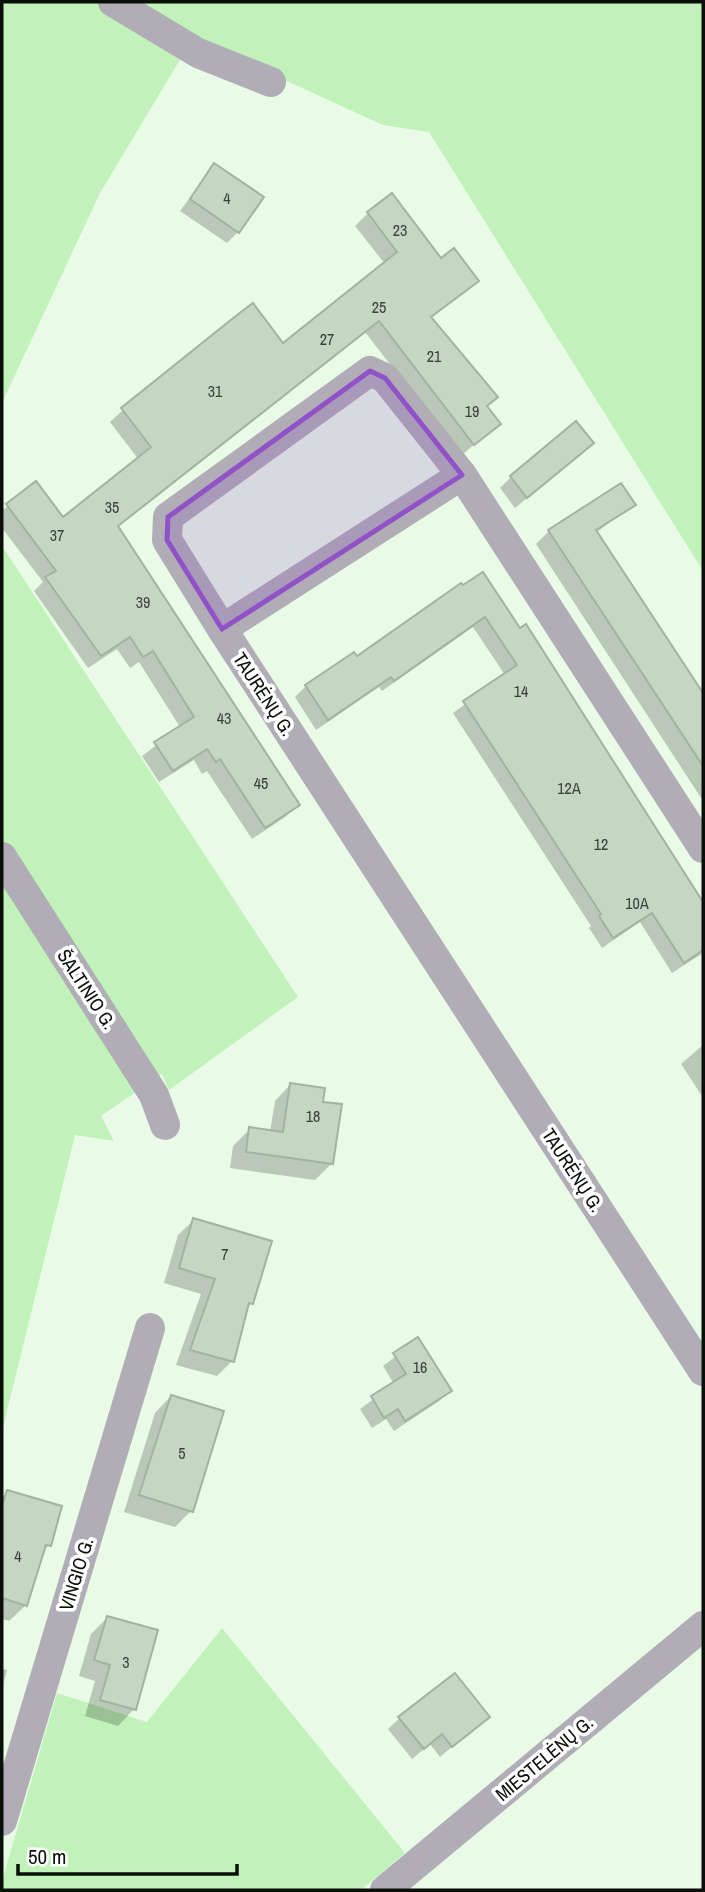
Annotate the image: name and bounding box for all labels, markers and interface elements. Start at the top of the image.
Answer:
house number: 4 [223,187,231,209]
house number: 23 [393,219,407,241]
house number: 25 [372,296,386,318]
house number: 27 [320,328,334,350]
house number: 21 [427,345,442,367]
house number: 31 [208,380,223,402]
house number: 19 [465,400,479,422]
house number: 35 [105,496,119,518]
house number: 37 [50,524,64,546]
house number: 39 [136,591,150,613]
street label: TAURĖNŲ G. [227,647,301,741]
house number: 14 [514,680,528,702]
house number: 43 [217,707,231,729]
house number: 45 [254,772,268,794]
house number: 12A [557,777,581,799]
house number: 12 [594,833,608,855]
house number: 10A [625,892,649,914]
street label: ŠALTINIO G. [51,944,123,1034]
house number: 18 [306,1105,320,1127]
street label: TAURĖNŲ G. [536,1123,610,1217]
house number: 7 [221,1243,229,1265]
house number: 16 [413,1356,427,1378]
house number: 5 [178,1442,186,1464]
street label: VINGIO G. [53,1534,99,1614]
house number: 4 [14,1545,22,1567]
house number: 3 [122,1651,130,1673]
street label: MIESTELĖNŲ G. [490,1709,598,1807]
scale bar [18,1832,236,1876]
text: 50 m [28,1842,66,1871]

